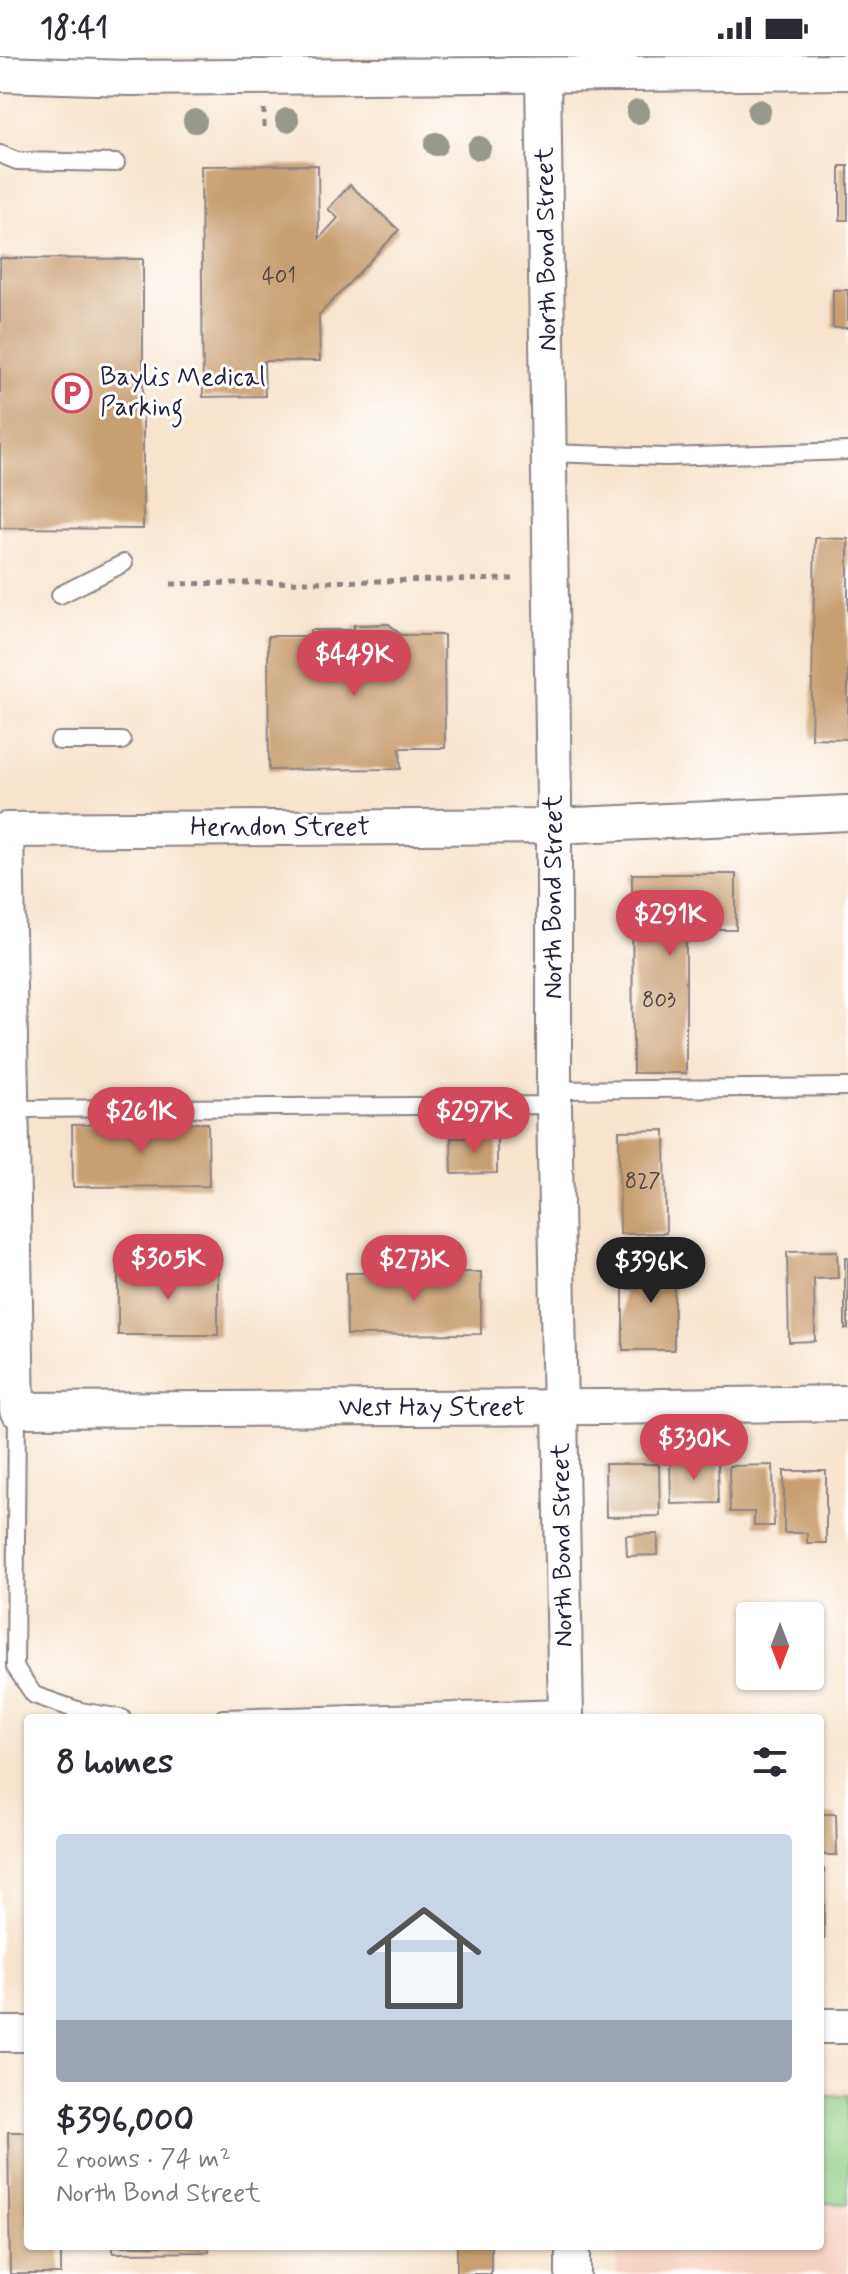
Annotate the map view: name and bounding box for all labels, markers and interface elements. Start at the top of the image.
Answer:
text: 18:41 [40,9,108,48]
street label: North Bond Street [528,146,566,352]
house number: 401 [262,263,296,291]
place label: Baylis Medical Parking [100,361,266,428]
parking icon: Baylis Medical Parking [51,372,93,414]
pin: $449K [298,630,410,698]
text: $449K [315,639,393,673]
street label: North Bond Street [537,795,571,999]
street label: Herndon Street [190,811,370,845]
pin: $291K [614,890,726,958]
text: $291K [634,899,706,933]
house number: 803 [642,987,676,1015]
pin: $261K [85,1087,197,1155]
pin: $297K [418,1087,530,1155]
text: $261K [106,1096,176,1130]
text: $297K [436,1096,512,1130]
house number: 827 [625,1168,661,1196]
pin: $305K [112,1234,224,1302]
pin: $273K [358,1235,470,1303]
pin: $396K [595,1237,707,1305]
text: $305K [131,1243,205,1277]
text: $273K [379,1244,449,1278]
text: $396K [614,1246,688,1280]
street label: West Hay Street [339,1391,525,1425]
pin: $330K [638,1414,750,1482]
text: $330K [658,1423,730,1457]
street label: North Bond Street [544,1442,582,1648]
north arrow [736,1602,824,1690]
map controls [736,1602,824,1690]
text: 8 homes [56,1740,173,1785]
icon: filters [748,1740,792,1784]
icon: home [352,1886,496,2030]
text: $396,000 [56,2098,194,2143]
text: 2 rooms · 74 m² [56,2143,231,2177]
text: North Bond Street [56,2177,261,2211]

